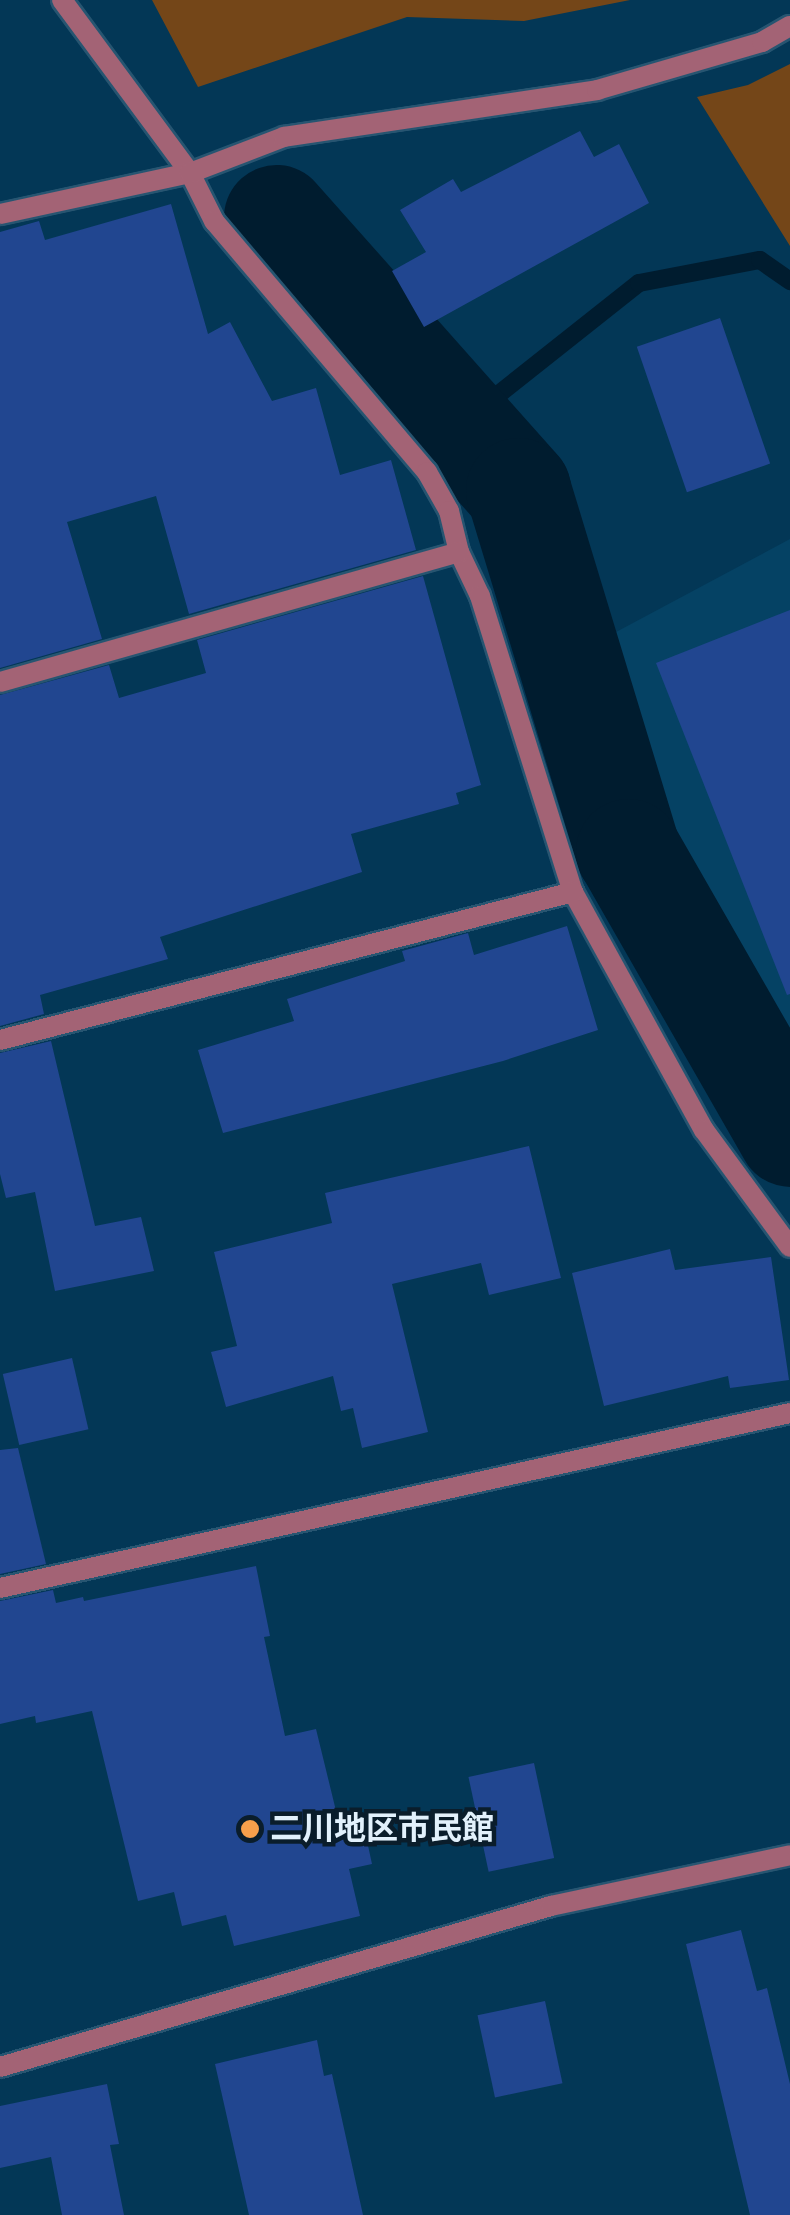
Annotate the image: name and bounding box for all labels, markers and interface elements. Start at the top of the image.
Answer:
place label: 二川地区市民館 [270,1810,494,1848]
marker: 二川地区市民館 [239,1818,261,1840]

